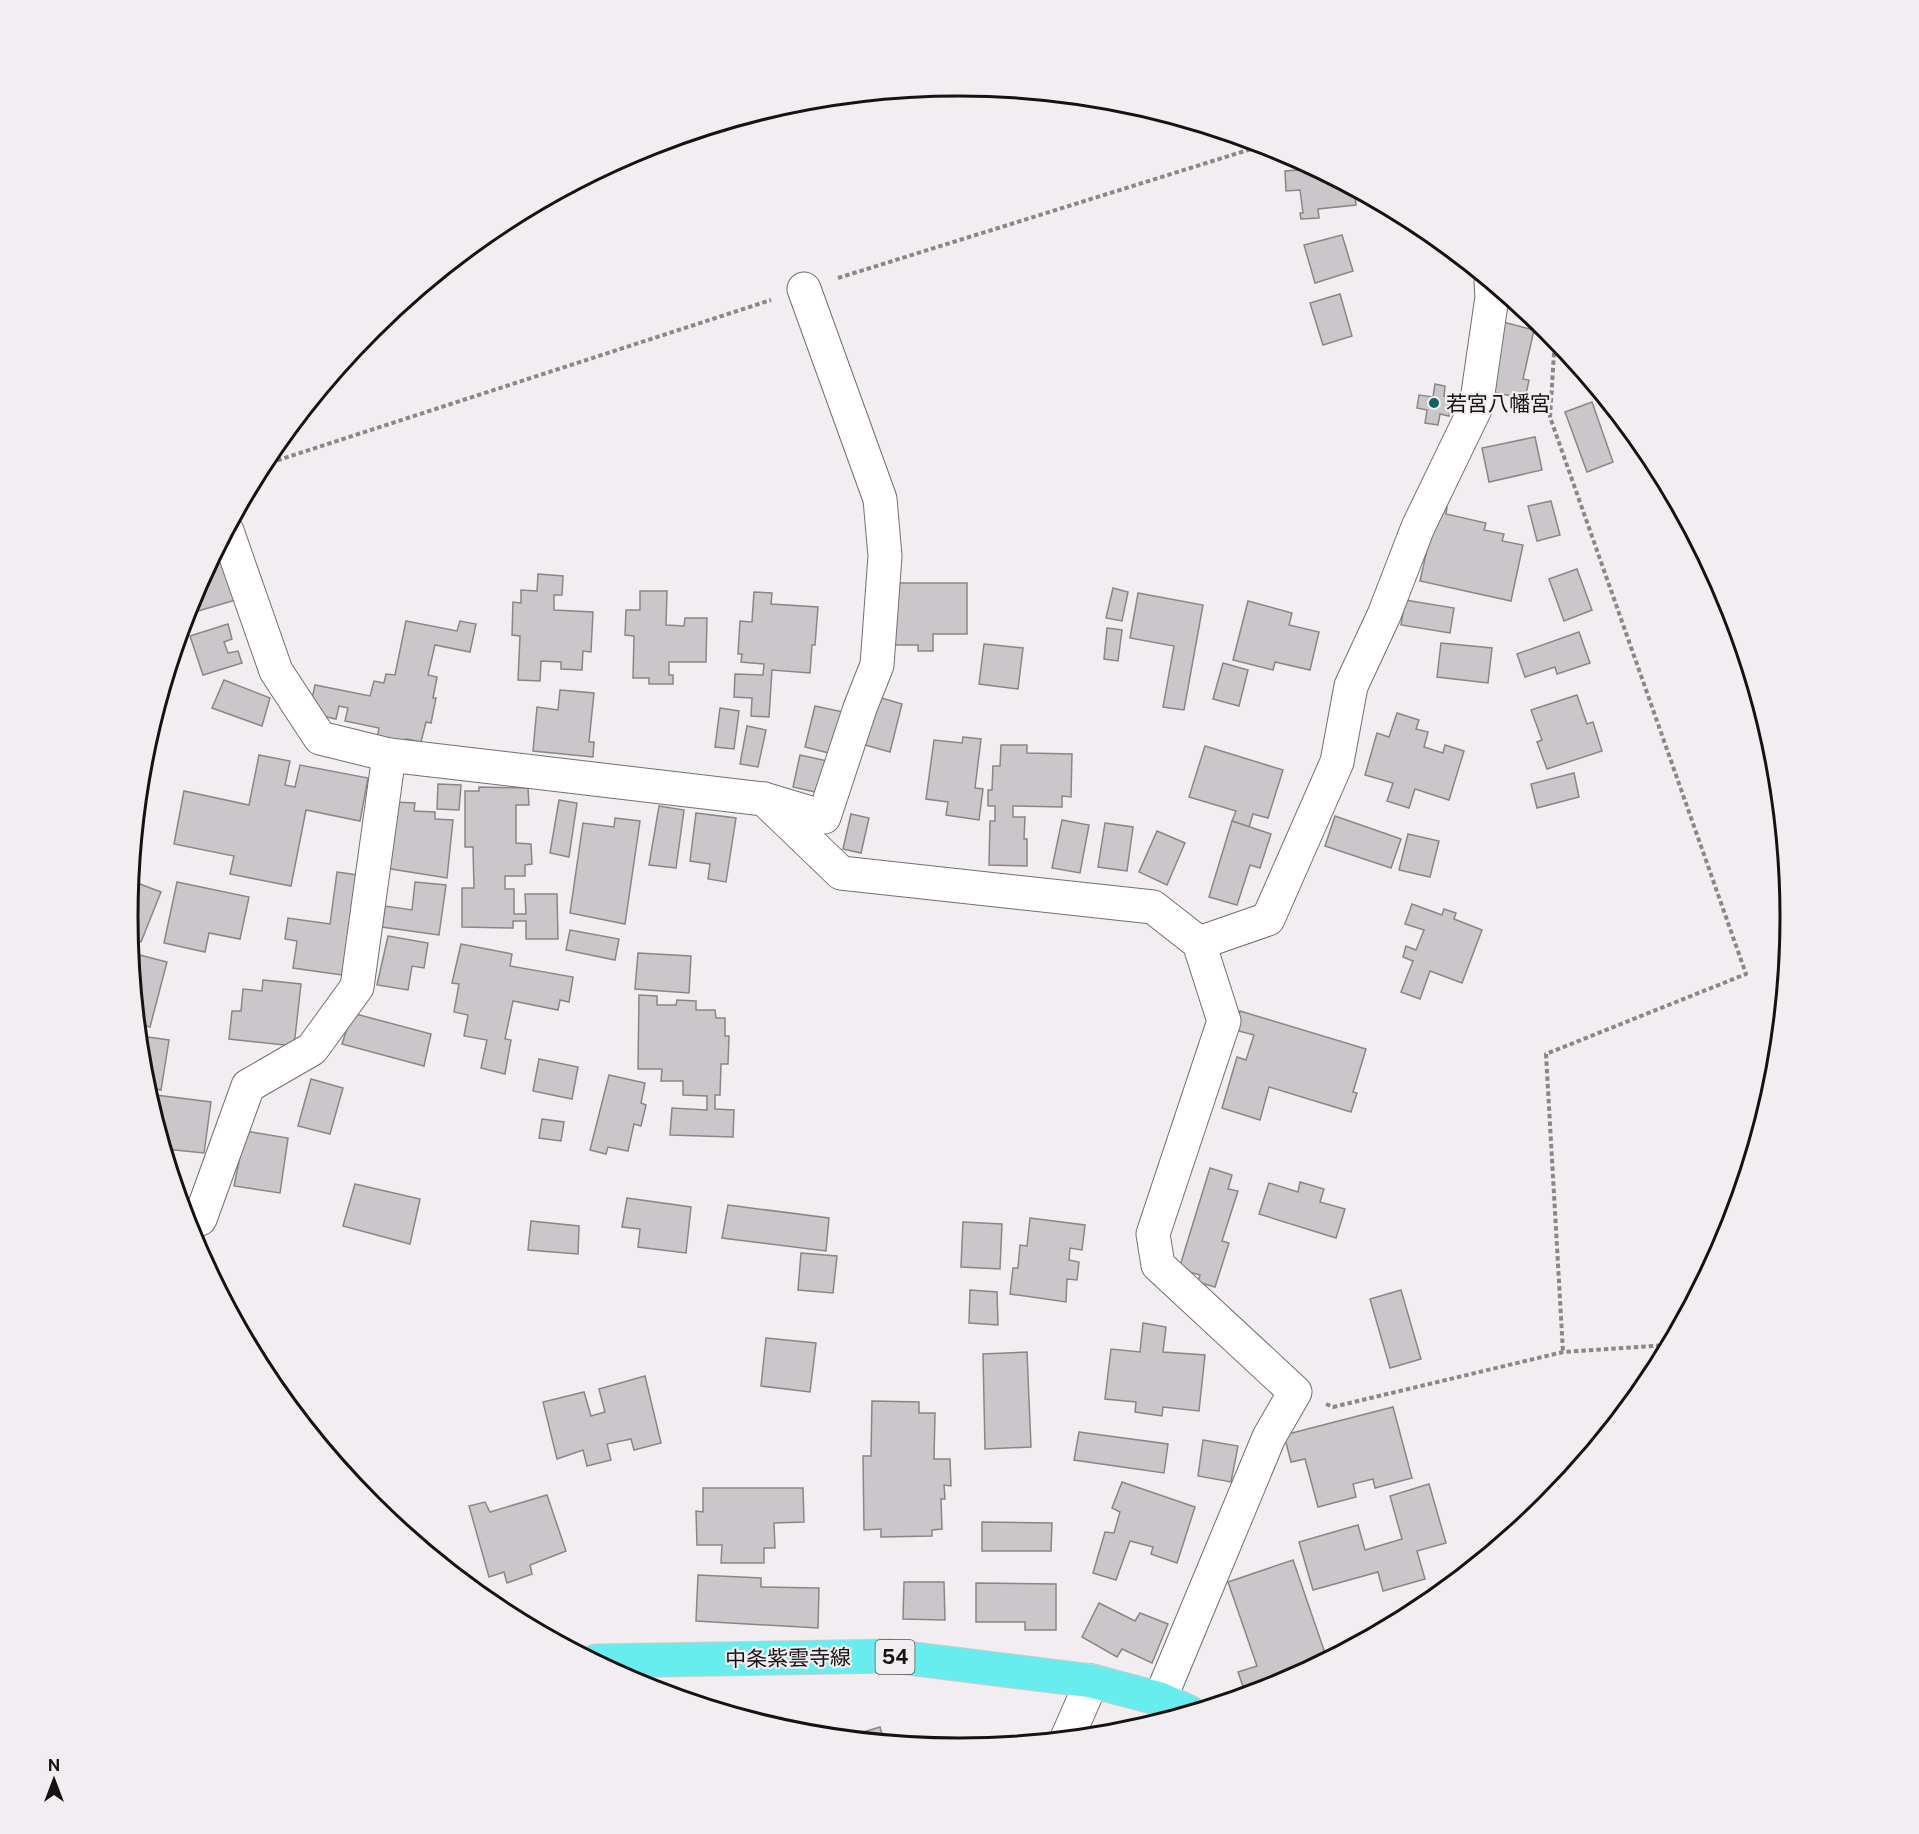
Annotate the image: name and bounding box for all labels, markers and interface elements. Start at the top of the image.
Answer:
place label: 若宮八幡宮 [1446,391,1551,416]
marker: 若宮八幡宮 [1427,396,1441,410]
road number: 54 [876,1640,914,1674]
street label: 中条紫雲寺線 [725,1644,851,1672]
north arrow [24,1750,84,1810]
text: N [48,1756,60,1775]

